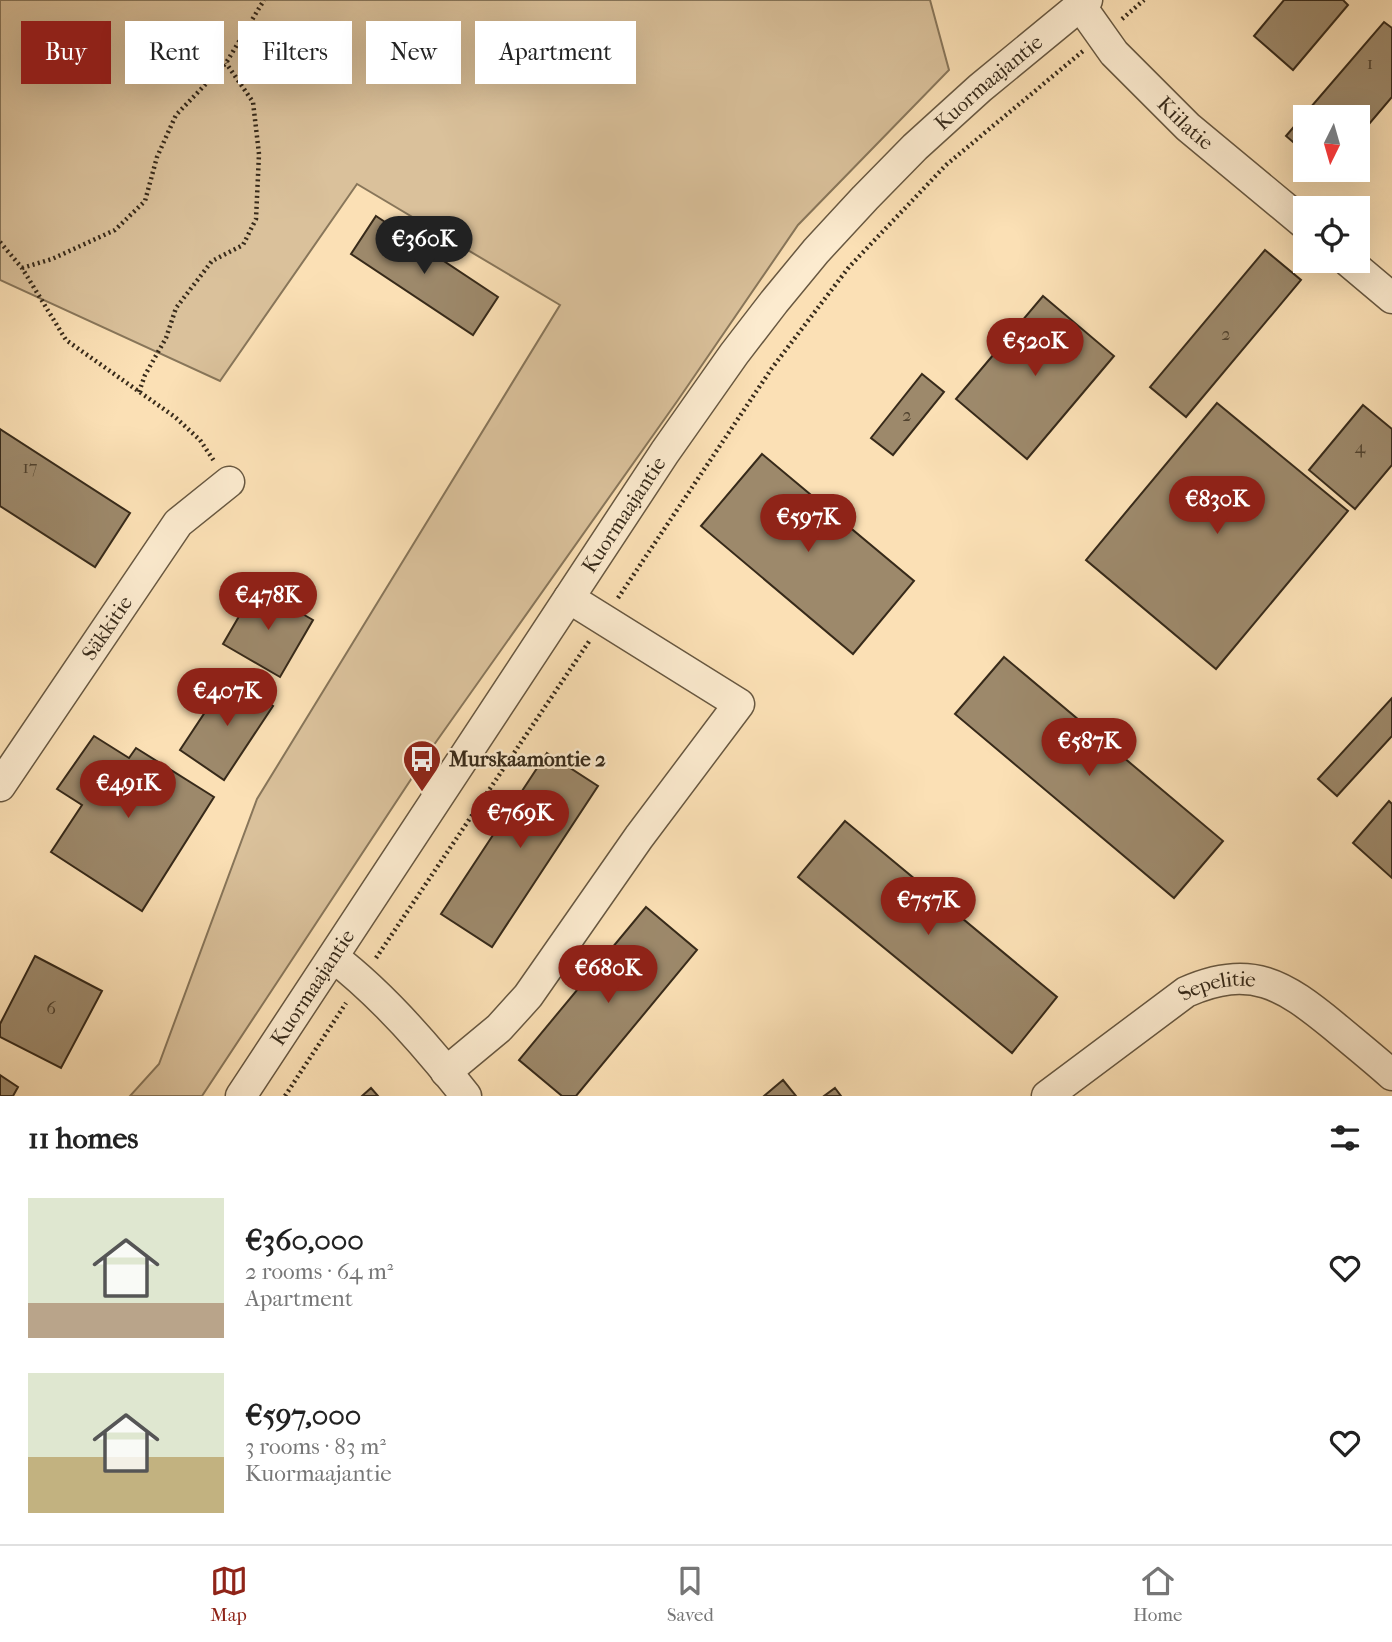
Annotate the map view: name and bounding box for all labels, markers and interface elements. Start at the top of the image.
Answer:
chip: Buy [21,21,111,84]
chip: Rent [125,21,224,84]
chip: Filters [238,21,352,84]
chip: New [366,21,461,84]
chip: Apartment [475,21,636,84]
street label: Kuormaajantie [930,30,1047,135]
house number: 1 [1367,53,1373,74]
street label: Kiilatie [1153,92,1218,155]
north arrow [1293,105,1370,182]
map controls [1293,105,1370,273]
button: locate [1293,196,1370,273]
pin: €360K [375,216,473,276]
text: €360K [392,225,456,252]
pin: €520K [986,318,1084,378]
house number: 2 [1221,324,1231,345]
text: €520K [1003,327,1067,354]
house number: 2 [902,405,912,426]
house number: 4 [1355,437,1366,458]
street label: Kuormaajantie [577,452,671,577]
house number: 17 [22,457,38,478]
pin: €830K [1168,476,1266,536]
text: €830K [1185,485,1249,512]
pin: €597K [759,494,857,554]
text: €597K [776,503,840,530]
pin: €478K [219,572,317,632]
text: €478K [235,581,301,608]
street label: Säkkitie [77,591,137,664]
pin: €407K [178,668,276,728]
text: €407K [193,677,261,704]
pin: €587K [1040,718,1138,778]
text: €587K [1058,727,1120,754]
bus stop icon: Murskaamontie 2 [401,738,443,793]
place label: Murskaamontie 2 [448,747,606,771]
pin: €491K [79,760,177,820]
text: €491K [96,769,160,796]
pin: €769K [471,790,569,850]
text: €769K [487,799,553,826]
pin: €757K [879,878,977,937]
text: €757K [897,886,959,913]
street label: Kuormaajantie [266,925,359,1050]
pin: €680K [559,946,657,1005]
text: €680K [574,954,642,981]
street label: Sepelitie [1173,967,1257,1006]
house number: 6 [46,998,56,1019]
icon: filters [1326,1119,1364,1157]
text: 11 homes [28,1121,138,1156]
text: €360,000 [245,1223,364,1258]
icon: home [84,1226,168,1310]
icon: heart [1326,1249,1364,1287]
text: 2 rooms · 64 m² [245,1258,393,1285]
text: Apartment [245,1285,353,1312]
text: €597,000 [245,1398,361,1433]
icon: home [84,1401,168,1485]
icon: heart [1326,1424,1364,1462]
text: 3 rooms · 83 m² [245,1433,386,1460]
text: Kuormaajantie [245,1460,392,1487]
tab: Map [210,1562,248,1626]
tab: Saved [667,1562,714,1626]
tab: Home [1133,1562,1182,1626]

